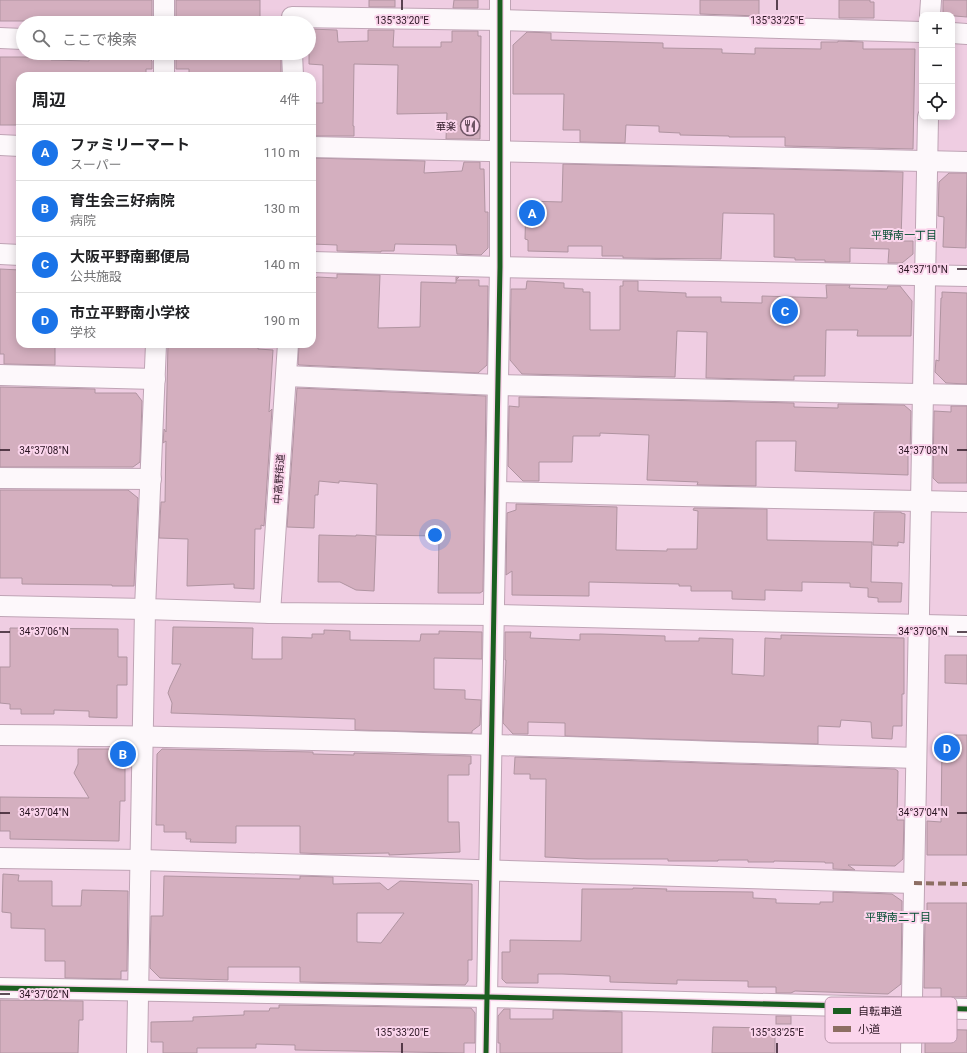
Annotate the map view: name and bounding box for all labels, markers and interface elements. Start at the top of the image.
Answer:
map controls [919,12,955,120]
button: + [919,12,955,48]
text: 135°33'20"E [375,15,429,26]
text: 135°33'25"E [750,15,804,26]
search box [16,16,316,60]
icon: search [30,27,52,49]
text: ここで検索 [62,31,137,49]
button: − [919,48,955,84]
button: locate [919,84,955,120]
text: 周辺 [32,90,66,110]
text: 4件 [280,92,300,107]
restaurant icon: 華楽 [459,115,481,137]
place label: 華楽 [436,121,456,132]
text: ファミリーマート [70,136,190,154]
text: A [41,145,49,160]
text: 110 m [263,145,300,160]
text: スーパー [70,157,122,172]
text: 育生会三好病院 [70,192,175,210]
pin: A [519,198,545,228]
text: B [41,201,49,216]
text: 130 m [263,201,300,216]
text: 病院 [70,213,96,228]
district label: 平野南一丁目 [871,229,937,242]
text: 大阪平野南郵便局 [70,248,190,266]
text: C [41,257,49,272]
text: 140 m [263,257,300,272]
text: 34°37'10"N [898,264,948,275]
text: 公共施設 [70,269,122,284]
pin: C [772,296,798,326]
text: 市立平野南小学校 [70,304,190,322]
text: D [41,313,49,328]
text: 190 m [263,313,300,328]
text: 学校 [70,325,96,340]
text: 34°37'08"N [19,445,69,456]
text: 34°37'08"N [898,445,948,456]
street label: 中高野街道 [272,454,286,504]
your location [425,525,445,545]
text: 34°37'06"N [19,626,69,637]
text: 34°37'06"N [898,626,948,637]
pin: D [934,733,960,763]
pin: B [110,739,136,769]
text: 34°37'04"N [19,807,69,818]
text: 34°37'04"N [898,807,948,818]
district label: 平野南二丁目 [865,911,931,924]
text: 34°37'02"N [19,989,69,1000]
legend [825,997,957,1043]
text: 自転車道 [858,1005,902,1018]
text: 小道 [858,1023,880,1036]
text: 135°33'20"E [375,1027,429,1038]
text: 135°33'25"E [750,1027,804,1038]

